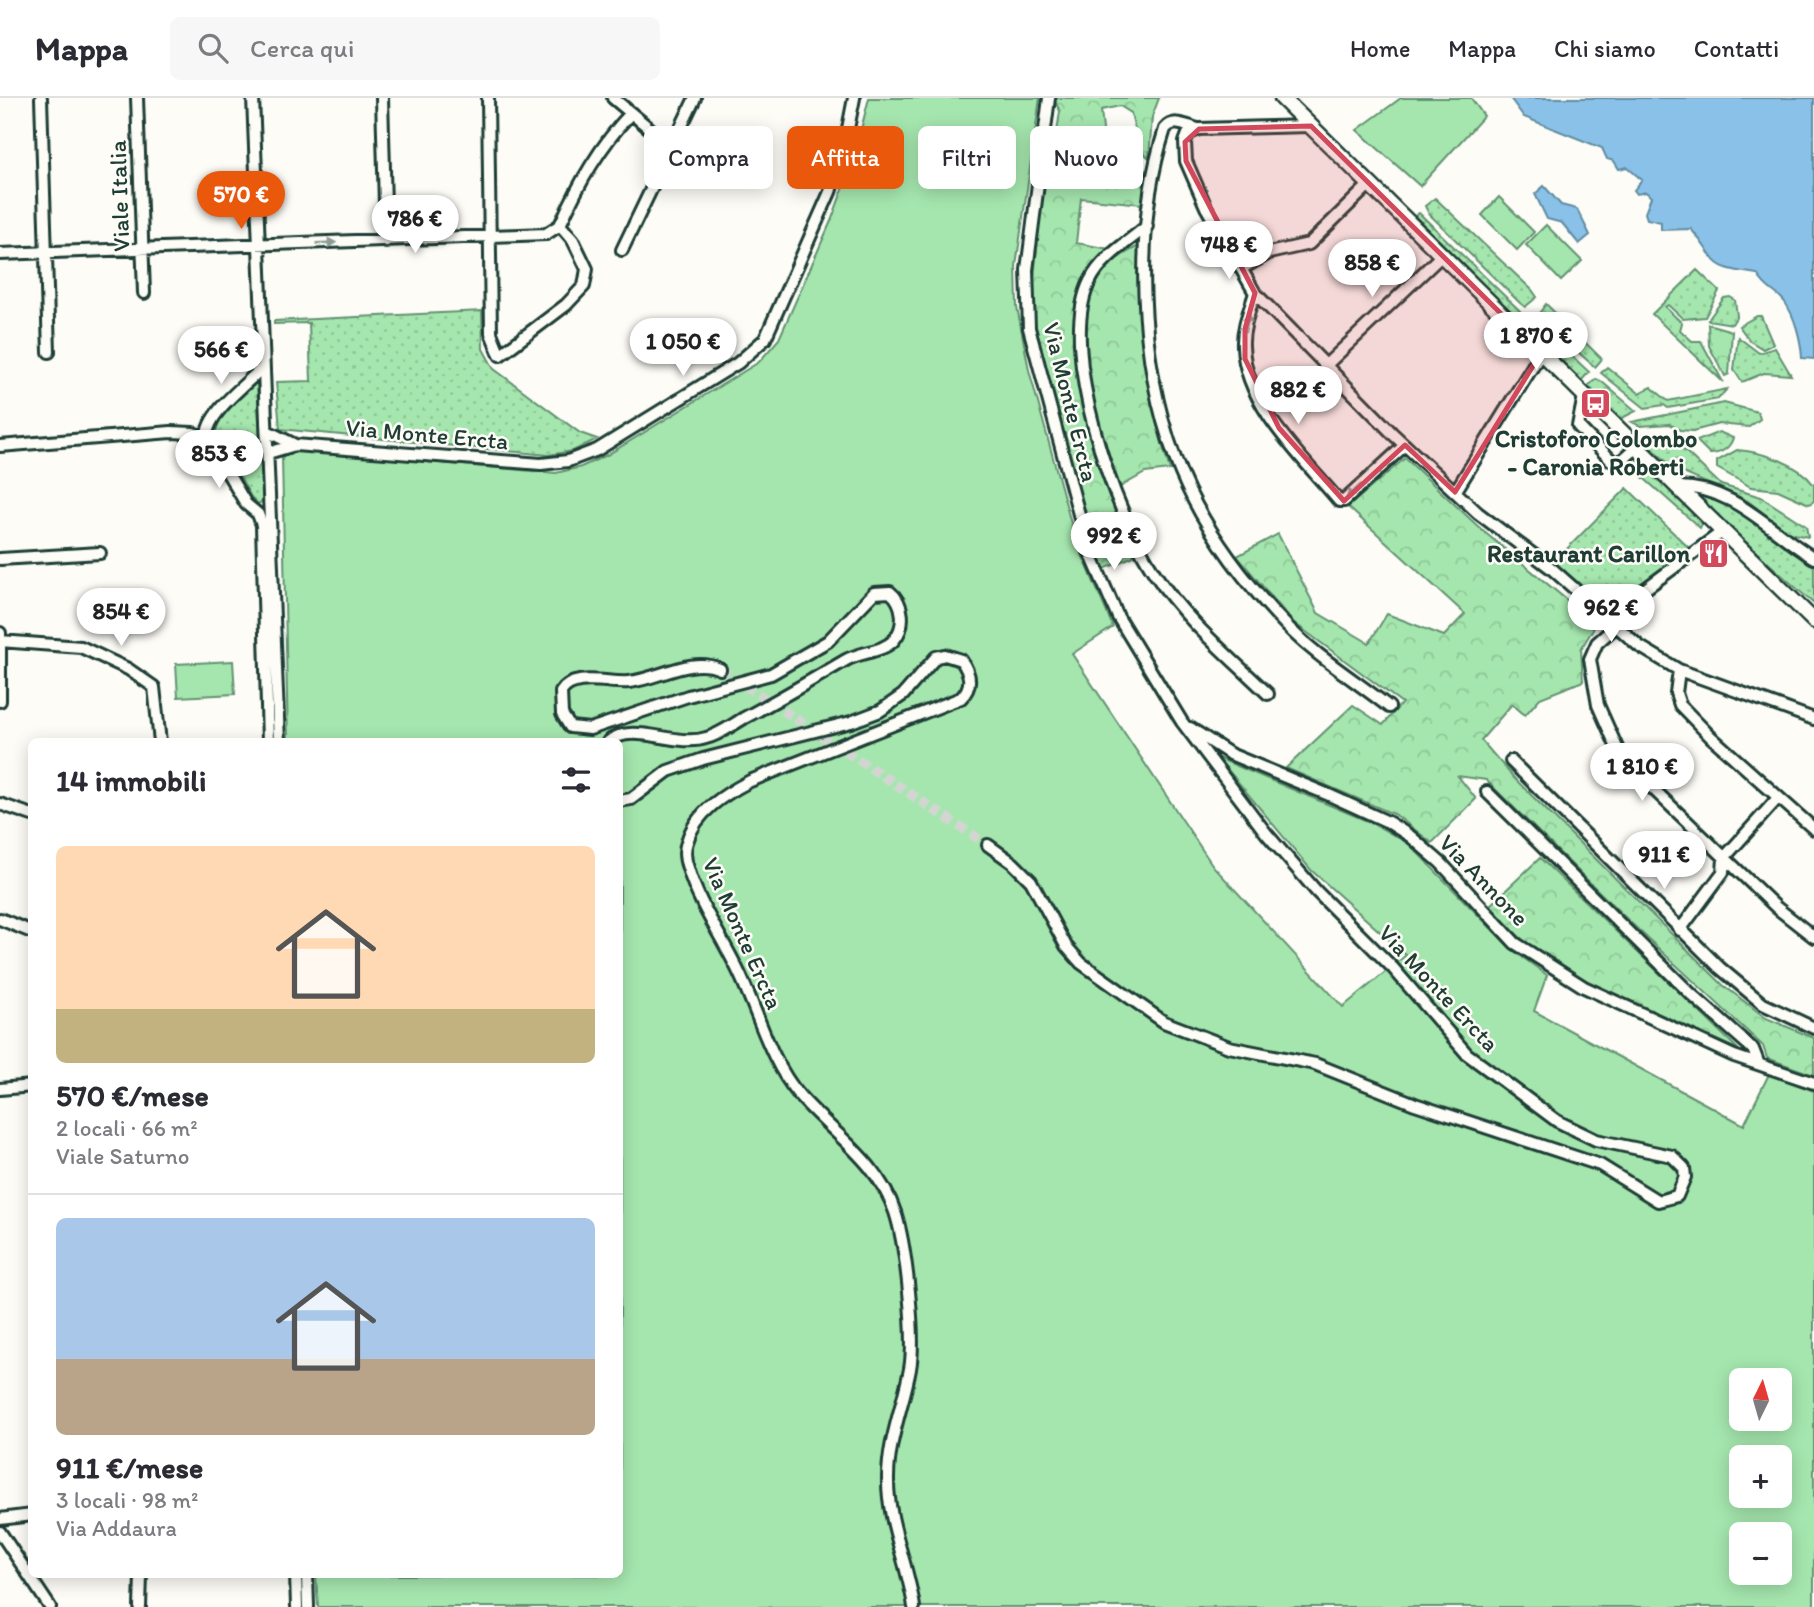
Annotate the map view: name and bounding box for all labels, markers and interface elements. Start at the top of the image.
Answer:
search box [170,17,660,80]
text: Mappa [35,29,128,68]
icon: search [194,29,232,67]
text: Cerca qui [250,32,354,64]
text: Home [1350,34,1410,63]
text: Mappa [1448,34,1516,63]
text: Chi siamo [1554,34,1656,63]
text: Contatti [1694,34,1779,63]
chip: Compra [644,126,773,189]
chip: Affitta [787,126,904,189]
chip: Filtri [918,126,1016,189]
chip: Nuovo [1030,126,1143,189]
street label: Viale Italia [103,139,135,252]
pin: 570 € [192,172,290,231]
text: 570 € [213,180,269,208]
pin: 786 € [366,195,464,255]
text: 786 € [388,204,442,232]
pin: 748 € [1180,222,1278,281]
text: 748 € [1201,230,1257,258]
one-way arrow [315,237,337,248]
pin: 858 € [1323,240,1421,299]
text: 858 € [1344,248,1400,276]
one-way arrow [1242,312,1253,334]
pin: 1 870 € [1471,313,1601,372]
pin: 1 050 € [618,318,748,378]
street label: Via Monte Ercta [1037,319,1105,485]
text: 1 870 € [1500,321,1572,349]
pin: 566 € [172,327,270,386]
text: 1 050 € [646,327,720,355]
text: 566 € [194,335,248,363]
pin: 882 € [1249,366,1347,426]
text: 882 € [1270,375,1326,403]
bus stop icon: Cristoforo Colombo - Caronia Roberti [1579,387,1613,421]
street label: Via Monte Ercta [344,412,510,456]
place label: Cristoforo Colombo - Caronia Roberti [1495,424,1697,481]
pin: 853 € [170,430,268,490]
text: 853 € [191,439,247,467]
one-way arrow [1346,483,1363,499]
pin: 992 € [1065,512,1163,572]
text: 992 € [1087,521,1141,549]
restaurant icon: Restaurant Carillon [1696,536,1730,570]
place label: Restaurant Carillon [1487,539,1690,568]
pin: 962 € [1562,584,1660,644]
pin: 854 € [72,588,170,648]
text: 962 € [1584,593,1638,621]
text: 854 € [93,597,149,625]
pin: 1 810 € [1577,744,1707,803]
text: 1 810 € [1606,752,1678,780]
icon: filters [557,761,595,799]
text: 14 immobili [56,762,206,799]
street label: Via Annone [1433,828,1535,932]
pin: 911 € [1615,832,1713,891]
text: 911 € [1638,840,1690,868]
street label: Via Monte Ercta [697,853,790,1014]
icon: home [263,891,389,1017]
street label: Via Monte Ercta [1373,918,1505,1058]
text: 570 €/mese [56,1077,209,1114]
text: 2 locali · 66 m² [56,1114,198,1142]
text: Viale Saturno [56,1142,189,1170]
icon: home [263,1263,389,1389]
north arrow [1729,1368,1792,1432]
map controls [1729,1368,1792,1585]
button: + [1729,1445,1792,1508]
text: 911 €/mese [56,1449,203,1486]
text: 3 locali · 98 m² [56,1486,198,1514]
text: Via Addaura [56,1514,177,1542]
button: − [1729,1522,1792,1585]

